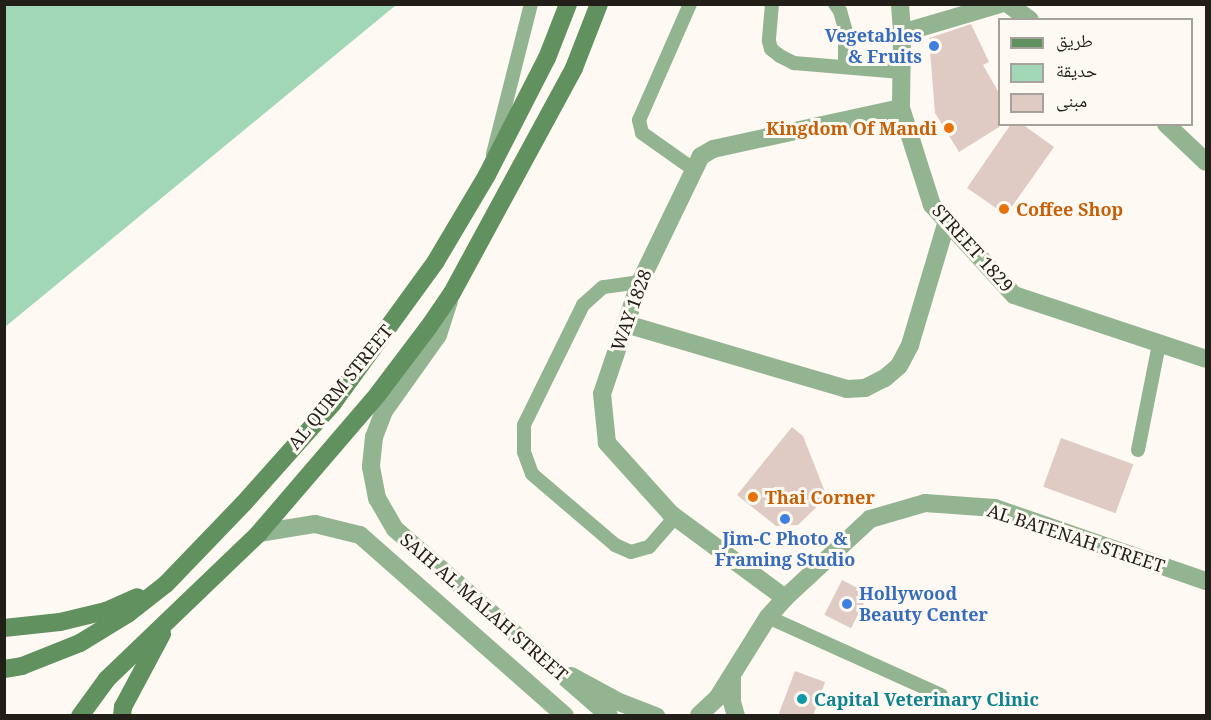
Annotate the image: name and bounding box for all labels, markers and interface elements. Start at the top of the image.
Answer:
legend [998,18,1193,126]
place label: Vegetables & Fruits [825,25,922,68]
text: طريق [1056,28,1093,52]
marker: Vegetables & Fruits [927,39,941,53]
text: حديقة [1056,58,1097,82]
text: مبنى [1056,88,1087,112]
place label: Kingdom Of Mandi [766,117,937,139]
marker: Kingdom Of Mandi [942,121,956,135]
place label: Coffee Shop [1016,198,1123,220]
street label: STREET 1829 [928,200,1018,296]
marker: Coffee Shop [997,202,1011,216]
street label: WAY 1828 [606,266,656,354]
street label: AL QURM STREET [283,320,397,454]
place label: Thai Corner [765,486,875,508]
marker: Thai Corner [746,490,760,504]
street label: AL BATENAH STREET [985,499,1167,577]
marker: Jim-C Photo & Framing Studio [778,512,792,526]
place label: Jim-C Photo & Framing Studio [715,528,855,570]
street label: SAIH AL MALAH STREET [396,529,572,685]
place label: Hollywood Beauty Center [859,583,988,626]
marker: Hollywood Beauty Center [840,597,854,611]
place label: Capital Veterinary Clinic [814,688,1039,710]
marker: Capital Veterinary Clinic [795,692,809,706]

